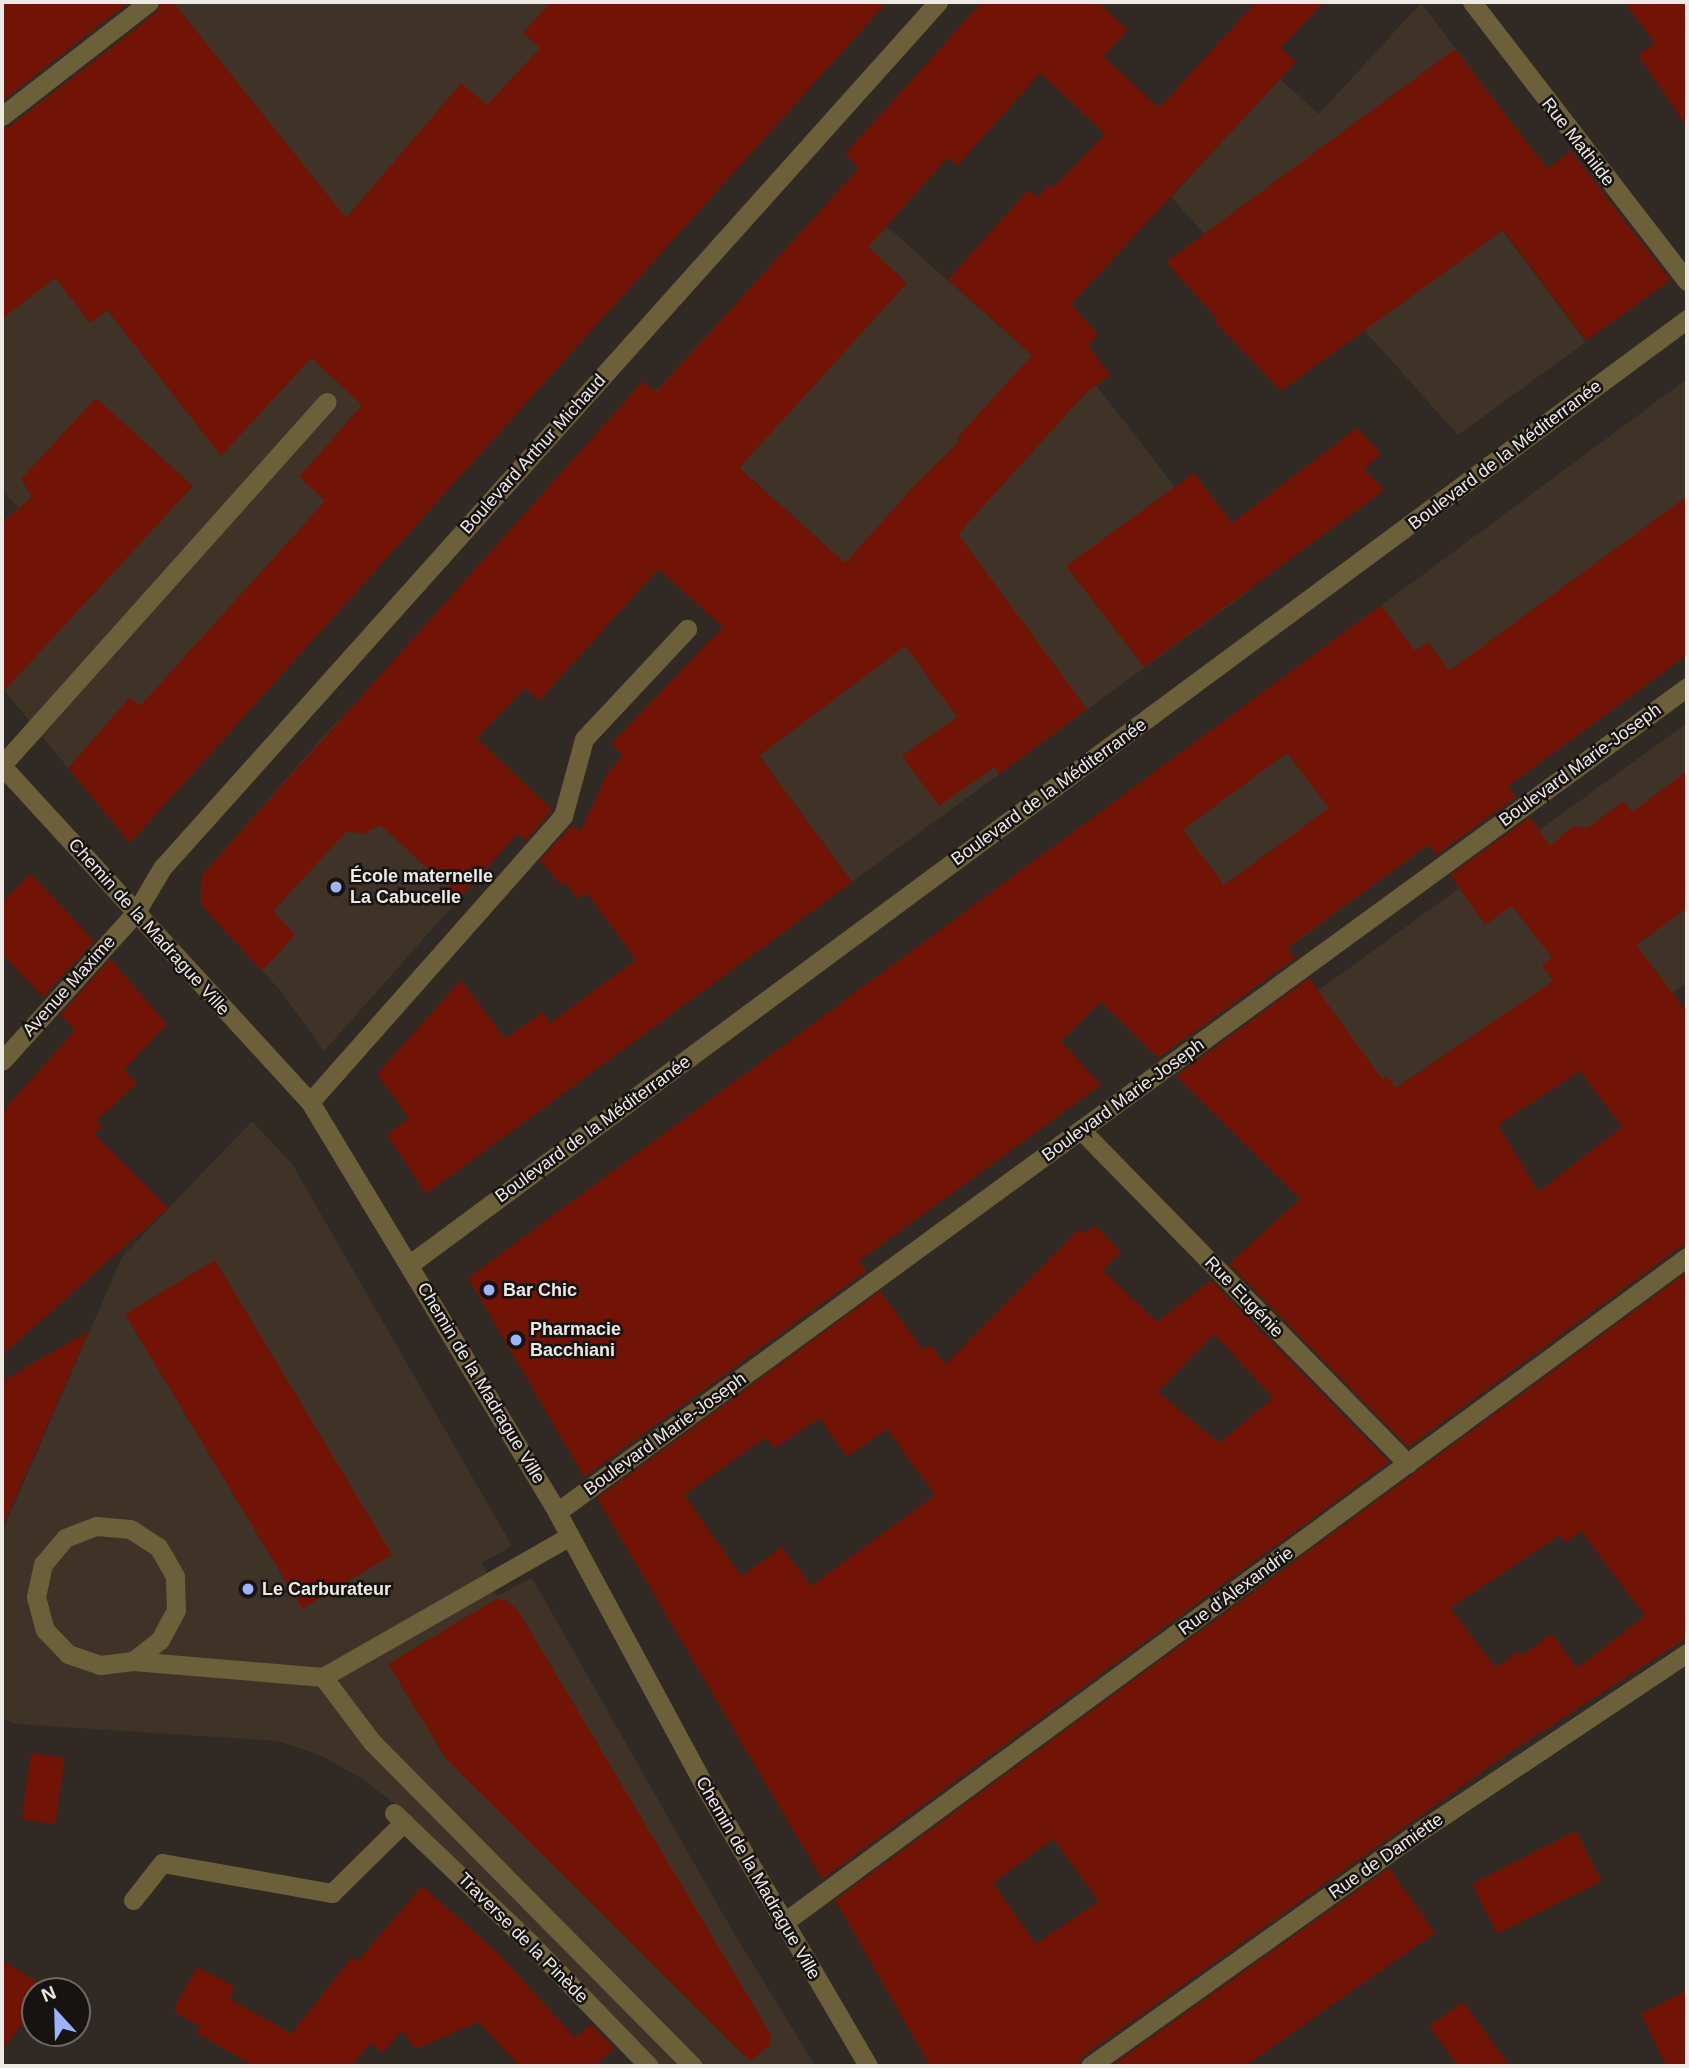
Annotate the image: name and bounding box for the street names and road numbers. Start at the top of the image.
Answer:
street label: Rue Mathilde [1537,94,1619,190]
street label: Boulevard Arthur Michaud [455,369,611,539]
street label: Boulevard de la Méditerranée [1404,375,1606,535]
street label: Boulevard Marie-Joseph [1495,699,1665,831]
street label: Boulevard de la Méditerranée [947,714,1151,870]
street label: Chemin de la Madrague Ville [64,834,234,1020]
street label: Avenue Maxime [18,931,120,1041]
street label: Boulevard Marie-Joseph [1038,1034,1208,1166]
street label: Boulevard de la Méditerranée [491,1051,695,1207]
street label: Rue Eugénie [1200,1252,1288,1342]
street label: Chemin de la Madrague Ville [412,1279,550,1487]
street label: Boulevard Marie-Joseph [580,1368,750,1500]
street label: Rue d'Alexandrie [1174,1542,1298,1640]
street label: Chemin de la Madrague Ville [691,1773,825,1983]
street label: Rue de Damiette [1324,1808,1448,1904]
street label: Traverse de la Pinède [453,1868,593,2008]

